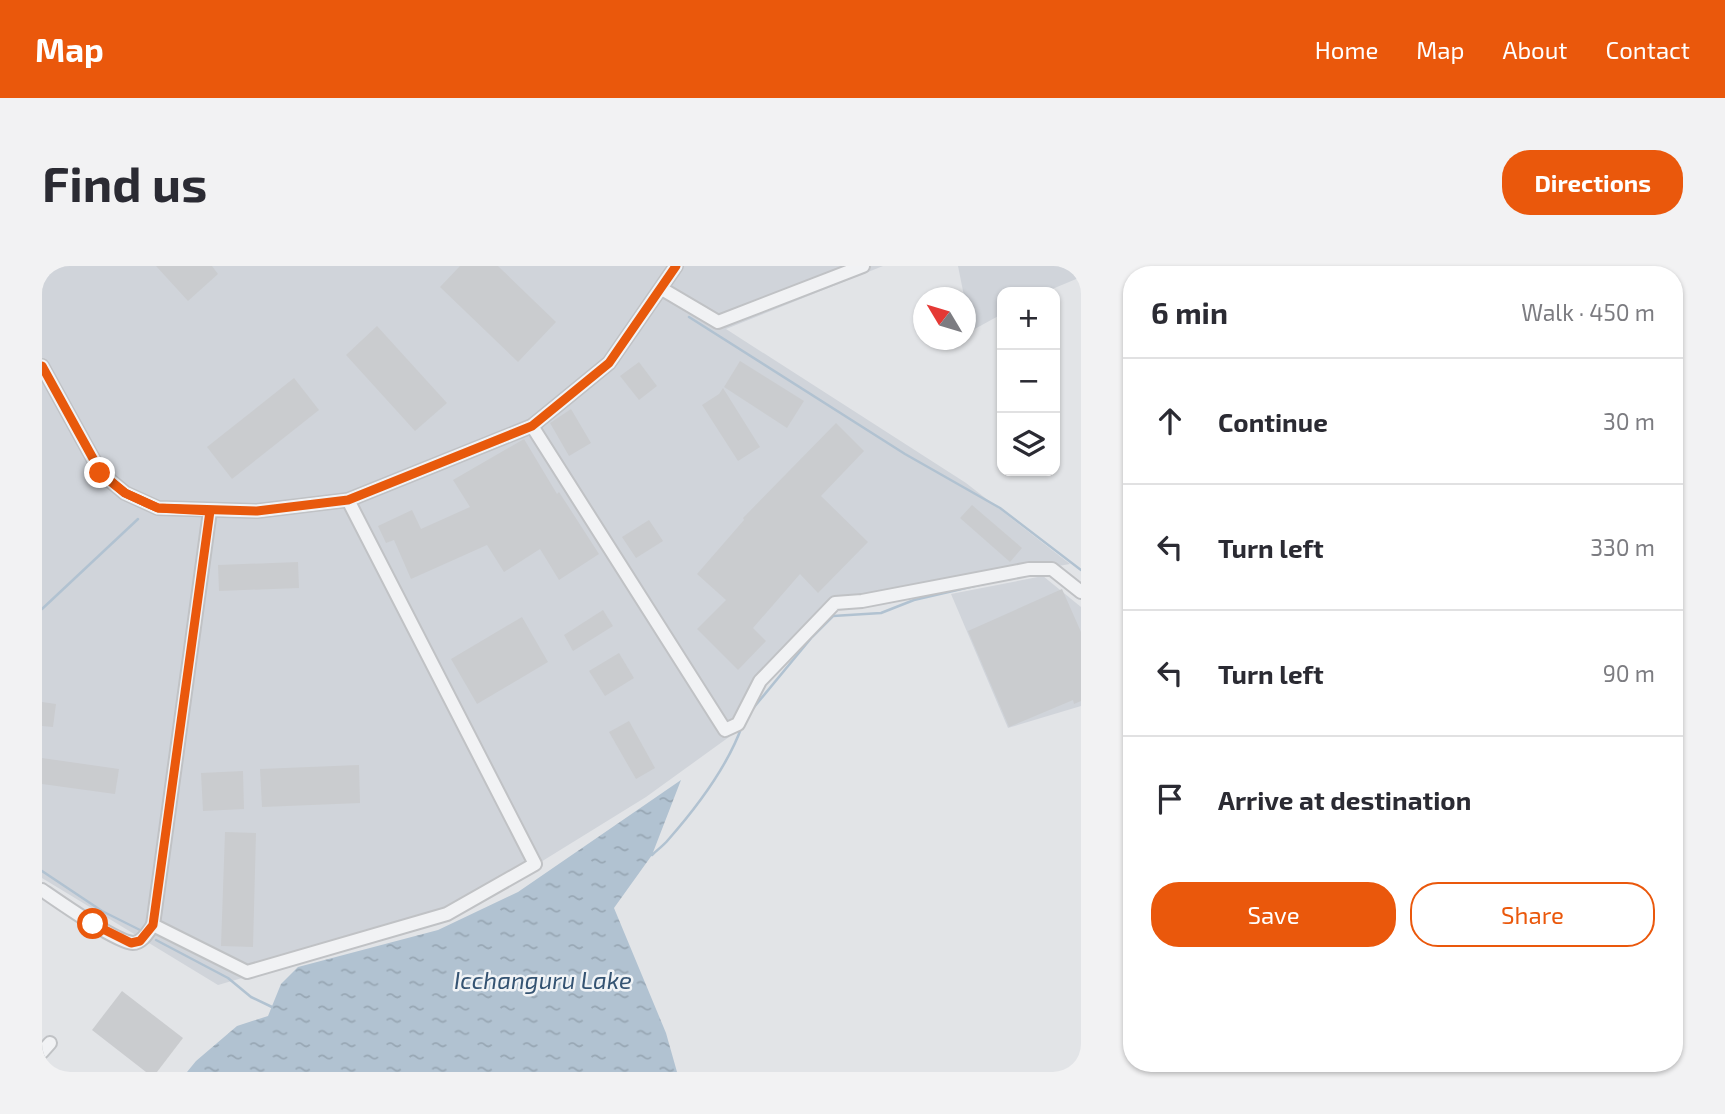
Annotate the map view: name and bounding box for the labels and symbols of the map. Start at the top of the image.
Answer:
north arrow [913,287,976,350]
route end [84,457,115,488]
route start [77,908,108,939]
water label: Icchanguru Lake [454,965,632,994]

